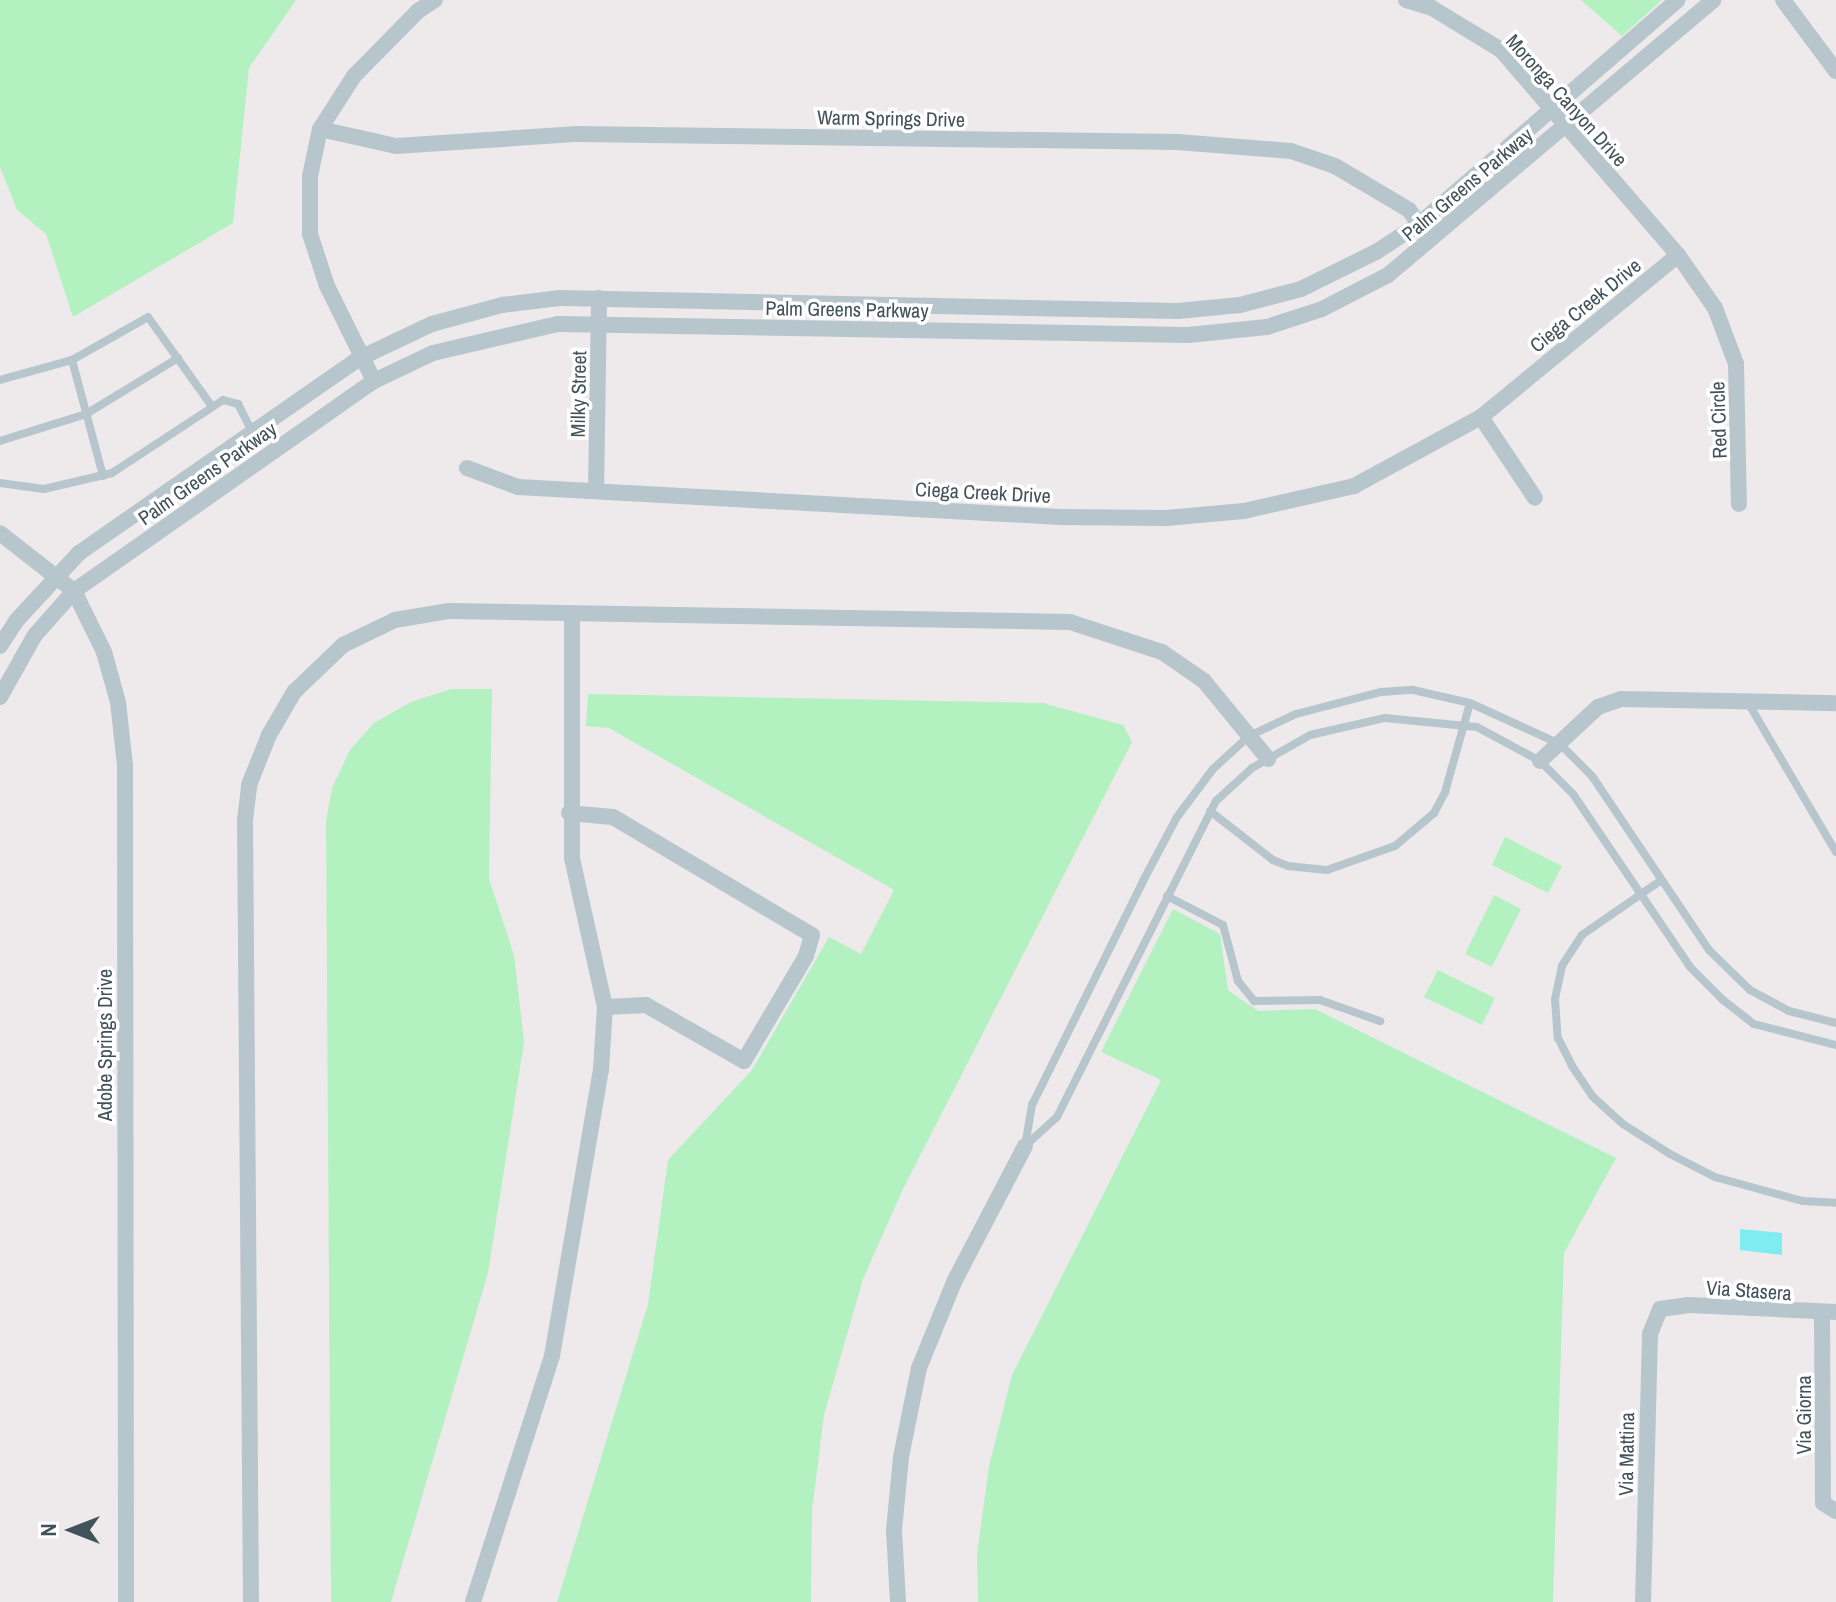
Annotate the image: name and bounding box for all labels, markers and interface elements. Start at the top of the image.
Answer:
street label: Moronga Canyon Drive [1501,29,1633,171]
street label: Warm Springs Drive [817,105,965,131]
street label: Palm Greens Parkway [1397,122,1537,246]
street label: Ciega Creek Drive [1525,253,1645,357]
street label: Palm Greens Parkway [765,296,929,322]
street label: Milky Street [565,351,591,437]
street label: Red Circle [1705,381,1731,459]
street label: Palm Greens Parkway [133,416,281,530]
street label: Ciega Creek Drive [915,476,1051,508]
street label: Adobe Springs Drive [92,969,116,1121]
street label: Via Stasera [1706,1275,1792,1305]
street label: Via Giorna [1791,1375,1815,1455]
street label: Via Mattina [1613,1412,1639,1496]
north arrow [32,1490,112,1570]
text: N [33,1523,63,1537]

